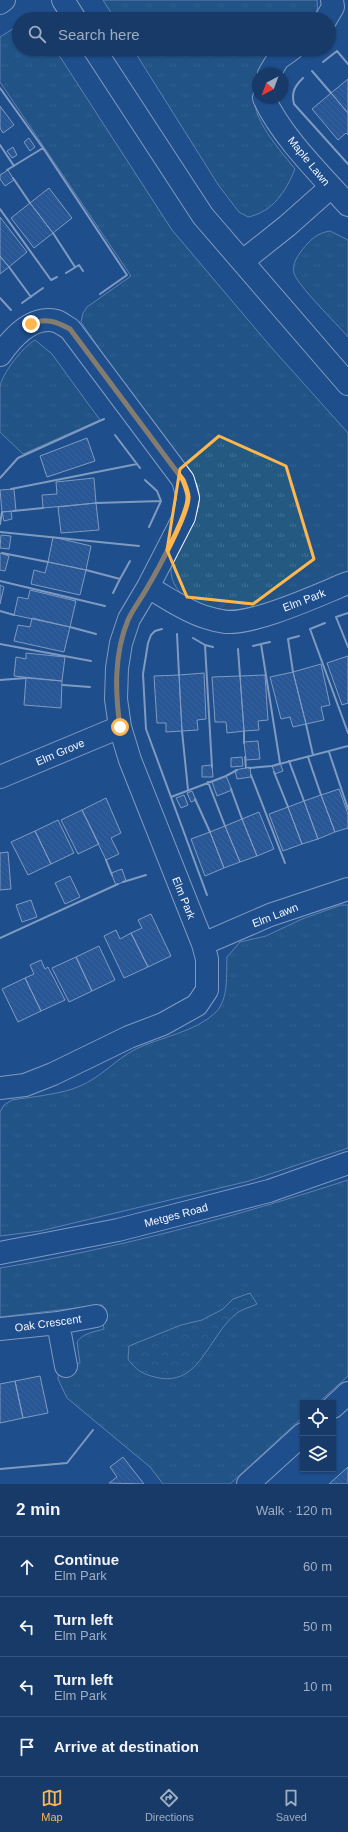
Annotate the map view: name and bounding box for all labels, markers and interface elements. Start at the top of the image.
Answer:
search box [12,12,336,56]
icon: search [26,23,48,45]
text: Search here [58,26,140,43]
north arrow [252,68,288,104]
street label: Maple Lawn [286,134,332,188]
route end [22,315,40,333]
street label: Elm Park [281,586,327,614]
route start [111,718,129,736]
street label: Elm Grove [34,736,86,768]
street label: Elm Park [170,875,198,921]
street label: Elm Lawn [250,901,300,929]
street label: Metges Road [143,1201,209,1229]
street label: Oak Crescent [14,1312,82,1334]
map controls [300,1400,336,1472]
button: locate [300,1400,336,1436]
button: layers [300,1436,336,1472]
text: 2 min [16,1500,60,1519]
text: Walk · 120 m [256,1503,332,1518]
text: Continue [54,1551,119,1568]
icon: ahead [16,1556,38,1578]
text: 60 m [303,1559,332,1574]
text: Elm Park [54,1568,107,1583]
text: Turn left [54,1611,113,1628]
icon: left [16,1616,38,1638]
text: 50 m [303,1619,332,1634]
text: Elm Park [54,1628,107,1643]
text: Turn left [54,1671,113,1688]
icon: left [16,1676,38,1698]
text: 10 m [303,1679,332,1694]
text: Elm Park [54,1688,107,1703]
icon: arrive [16,1736,38,1758]
text: Arrive at destination [54,1738,199,1755]
tab: Map [41,1787,63,1823]
tab: Directions [145,1787,194,1823]
tab: Saved [276,1787,307,1823]

